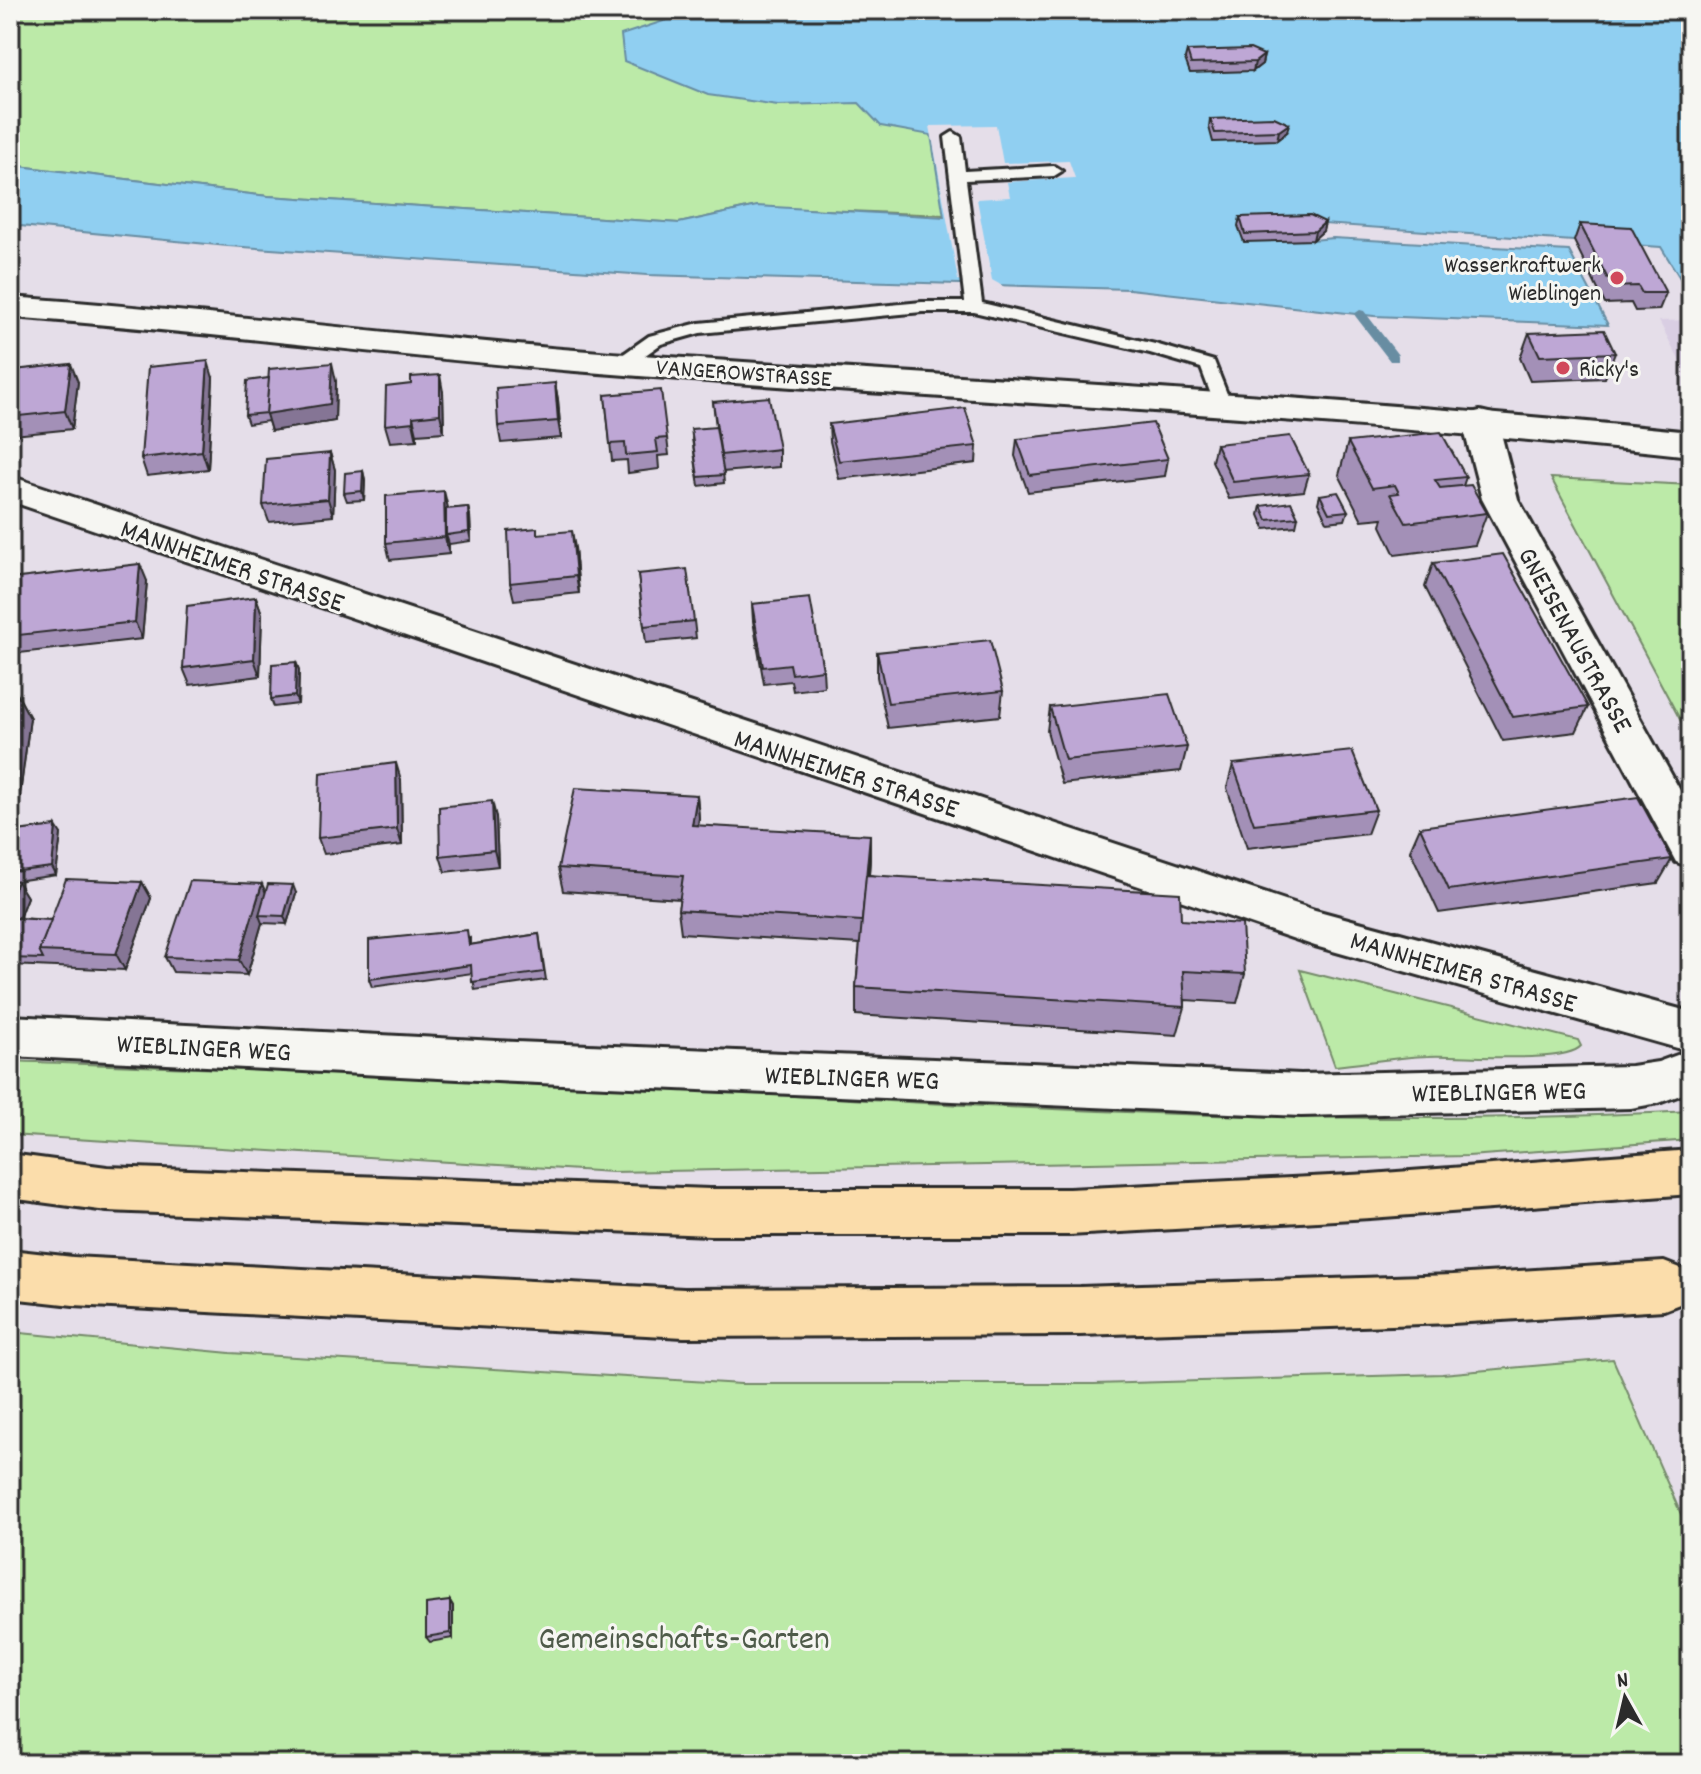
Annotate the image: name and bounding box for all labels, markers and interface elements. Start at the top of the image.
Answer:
place label: Wasserkraftwerk Wieblingen [1444,250,1601,312]
marker: Wasserkraftwerk Wieblingen [1608,269,1626,287]
street label: VANGEROWSTRASSE [655,352,833,398]
place label: Ricky's [1579,354,1639,388]
marker: Ricky's [1554,359,1572,377]
street label: MANNHEIMER STRASSE [114,512,349,626]
street label: GNEISENAUSTRASSE [1505,541,1640,742]
street label: MANNHEIMER STRASSE [728,722,963,832]
street label: MANNHEIMER STRASSE [1345,923,1581,1026]
street label: WIEBLINGER WEG [116,1026,292,1076]
street label: WIEBLINGER WEG [764,1058,940,1104]
street label: WIEBLINGER WEG [1411,1073,1587,1117]
park label: Gemeinschafts-Garten [538,1617,830,1666]
north arrow [1585,1658,1665,1738]
text: N [1615,1666,1630,1698]

